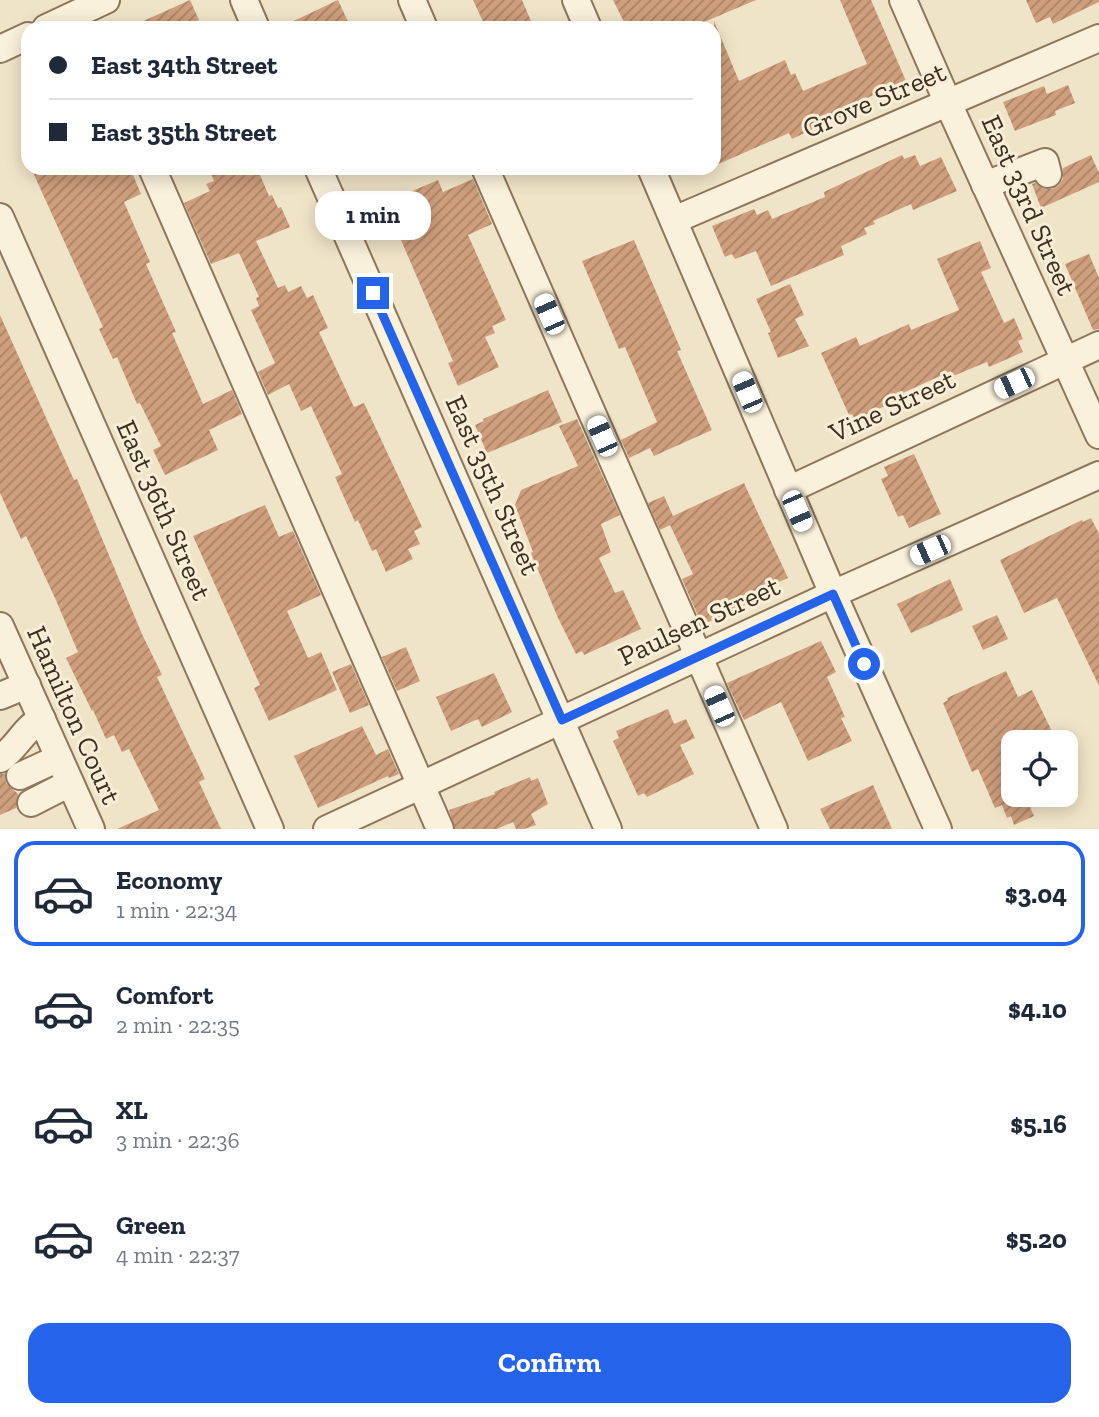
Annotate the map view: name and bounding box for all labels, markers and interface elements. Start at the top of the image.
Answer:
text: East 34th Street [91,49,277,81]
street label: Grove Street [798,55,951,145]
street label: East 33rd Street [975,110,1084,301]
text: East 35th Street [91,116,276,148]
callout: 1 min [315,191,431,240]
text: 1 min [346,201,400,229]
route end [357,277,389,309]
car [531,291,568,337]
street label: Vine Street [823,362,961,450]
car [991,365,1038,401]
car [730,369,765,415]
street label: East 35th Street [439,390,548,580]
car [584,413,621,459]
street label: East 36th Street [110,415,219,606]
car [780,488,815,534]
car [907,532,954,568]
street label: Paulsen Street [613,569,785,673]
street label: Hamilton Court [20,621,128,810]
route start [848,648,880,680]
car [701,683,738,729]
map controls [1001,730,1078,807]
button: locate [1001,730,1078,807]
icon: car [32,862,95,925]
text: Economy [116,864,222,896]
text: $3.04 [1005,878,1067,910]
text: 1 min · 22:34 [116,896,238,924]
icon: car [32,977,95,1040]
text: Comfort [116,979,213,1011]
text: $4.10 [1008,993,1067,1025]
text: 2 min · 22:35 [116,1011,240,1039]
icon: car [32,1092,95,1155]
text: XL [116,1094,148,1126]
text: $5.16 [1010,1108,1067,1140]
text: 3 min · 22:36 [116,1126,240,1154]
icon: car [32,1207,95,1270]
text: Green [116,1209,186,1241]
text: $5.20 [1006,1223,1067,1255]
text: 4 min · 22:37 [116,1241,240,1269]
button: Confirm [28,1323,1071,1403]

